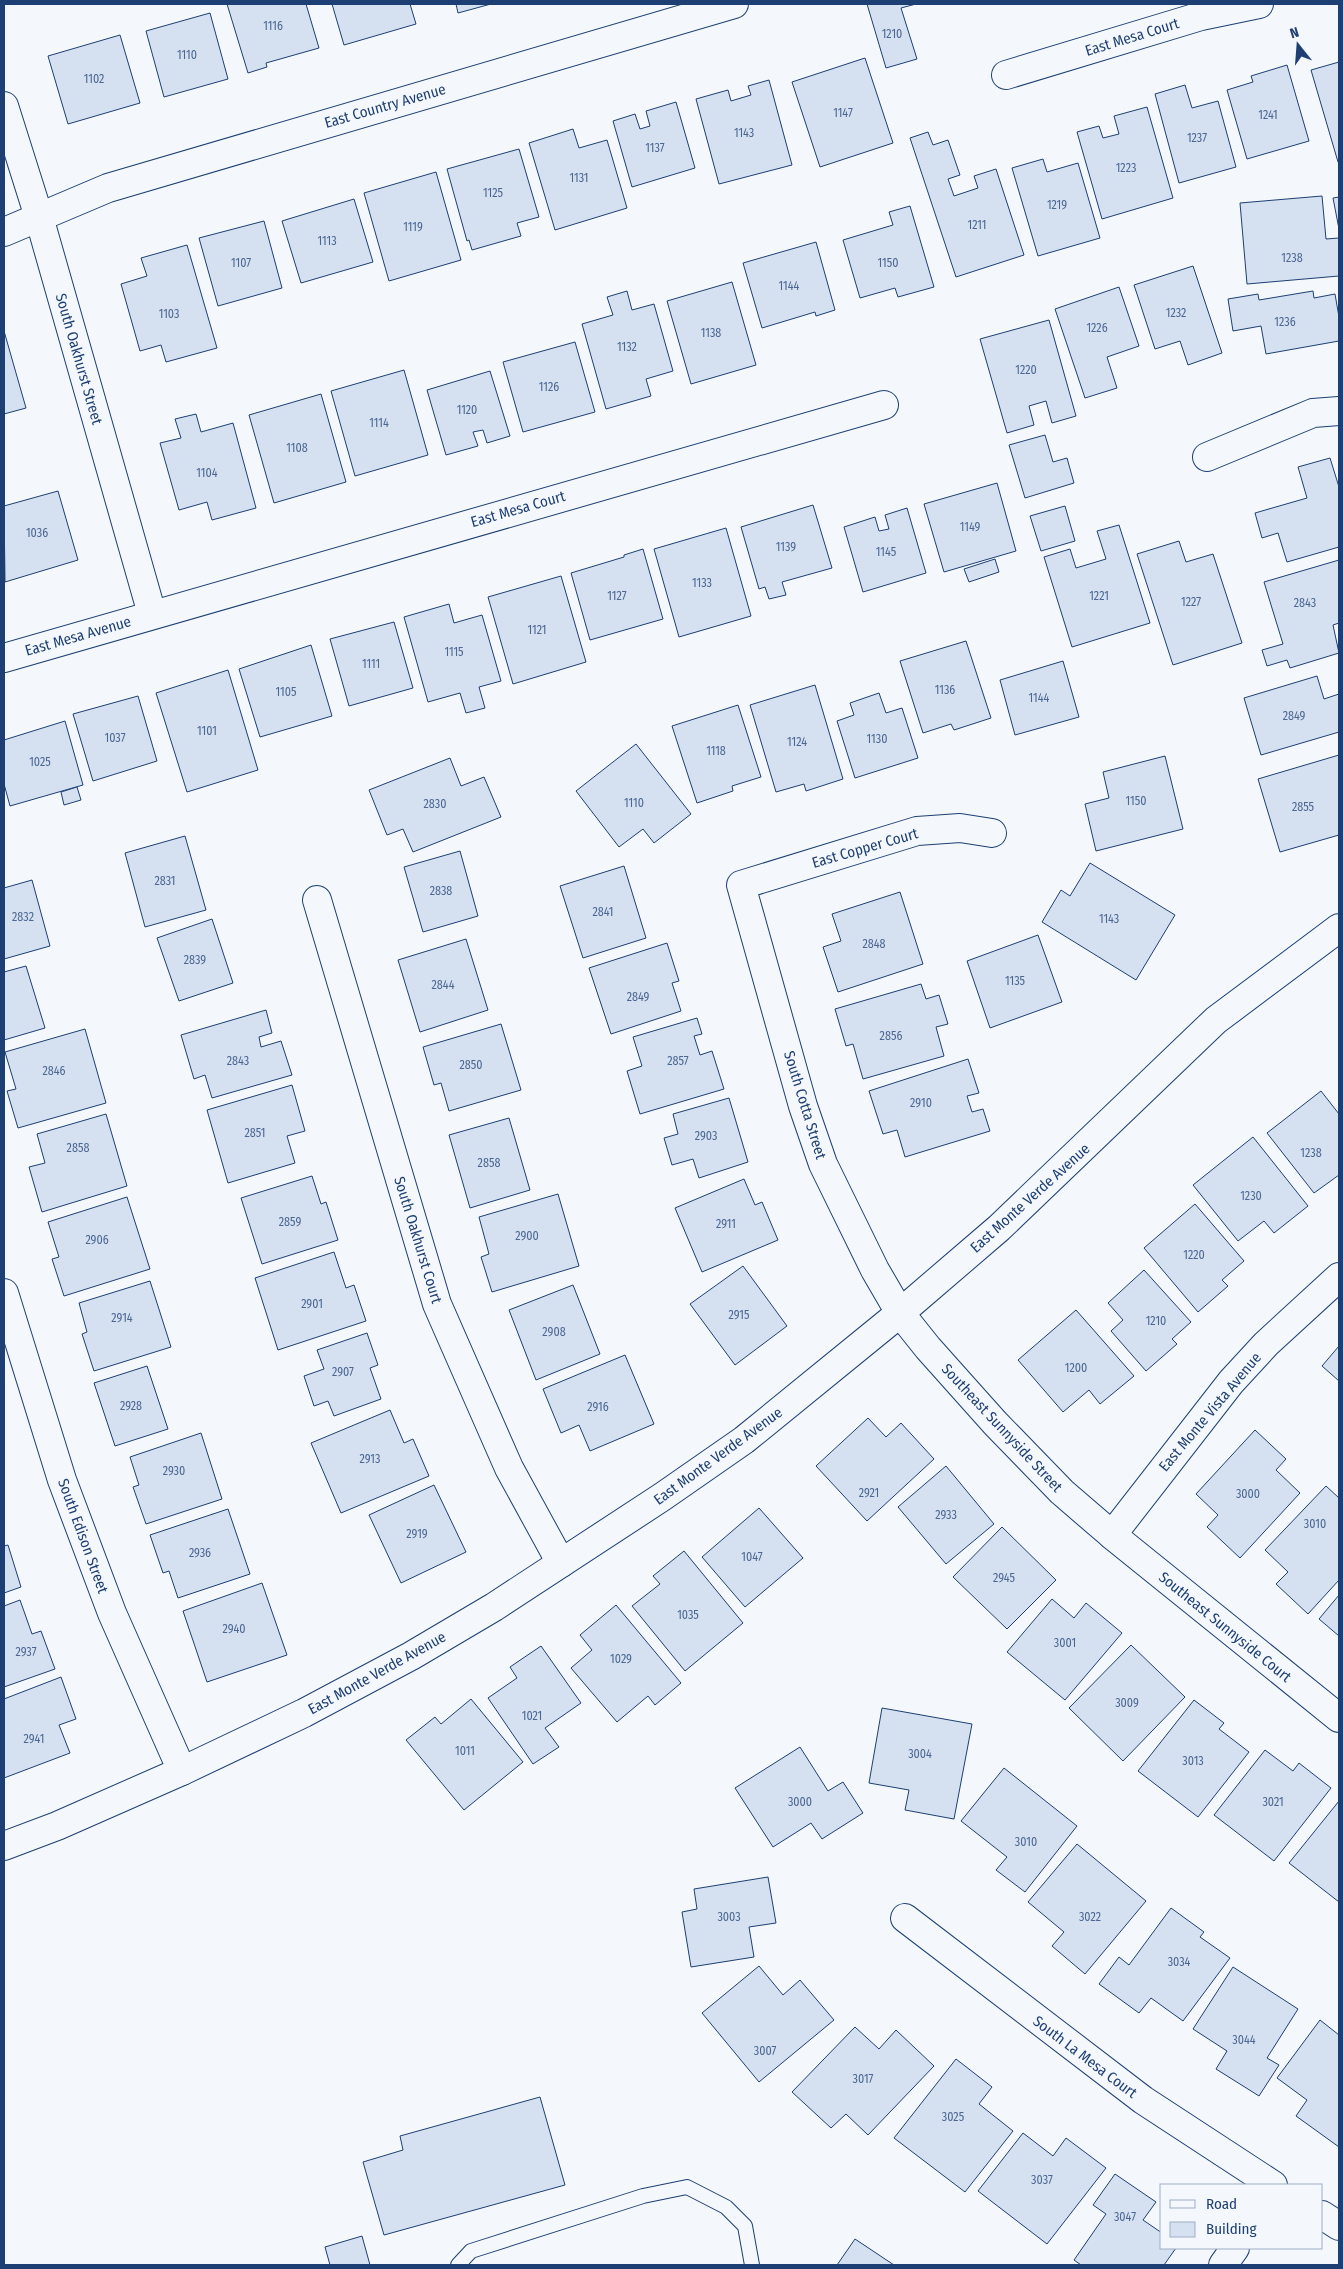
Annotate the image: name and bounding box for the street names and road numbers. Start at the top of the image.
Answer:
street label: East Mesa Court [1083,14,1181,60]
street label: East Country Avenue [322,80,448,132]
street label: South Oakhurst Street [52,291,106,427]
street label: East Mesa Court [469,487,567,531]
street label: East Mesa Avenue [23,612,133,660]
street label: East Copper Court [810,824,920,872]
street label: South Cotta Street [780,1049,830,1161]
street label: East Monte Verde Avenue [967,1140,1093,1256]
street label: South Oakhurst Court [390,1174,446,1306]
street label: East Monte Vista Avenue [1155,1349,1265,1475]
street label: Southeast Sunnyside Street [938,1360,1066,1496]
street label: East Monte Verde Avenue [650,1403,786,1509]
street label: South Edison Street [54,1476,112,1596]
street label: Southeast Sunnyside Court [1155,1568,1295,1686]
street label: East Monte Verde Avenue [305,1628,449,1718]
street label: South La Mesa Court [1030,2012,1141,2102]

